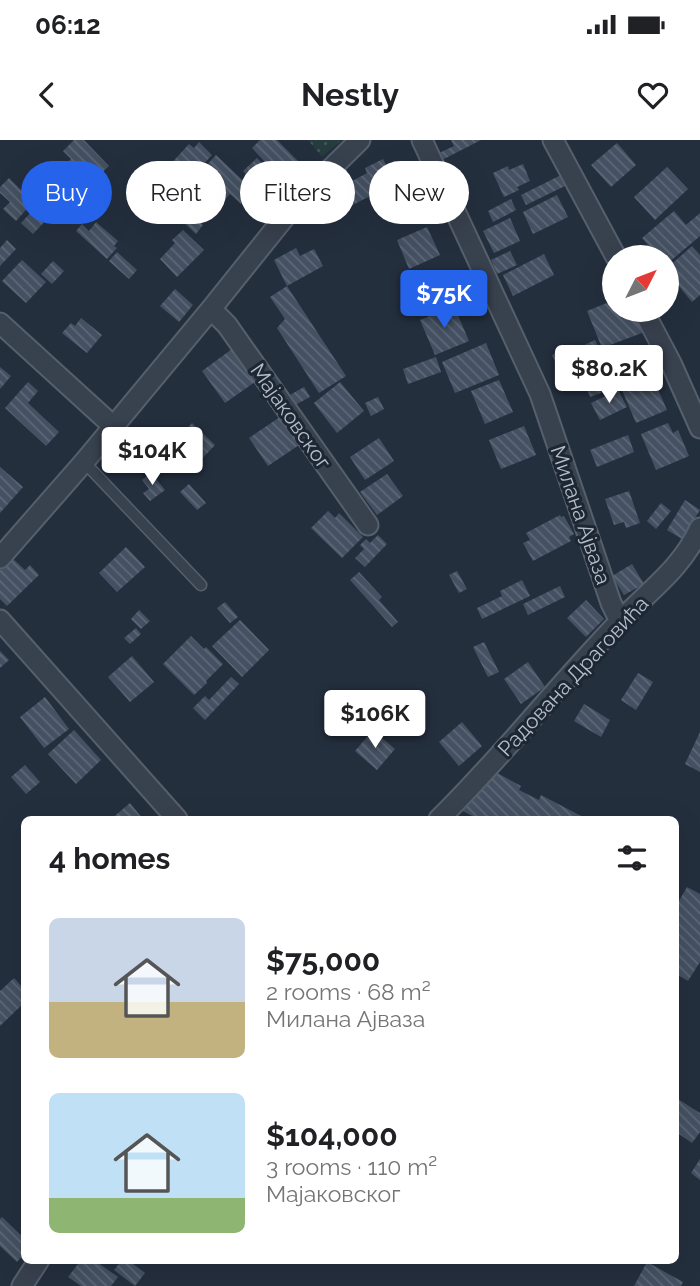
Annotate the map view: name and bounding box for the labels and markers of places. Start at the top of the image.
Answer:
pin: $75K [403,270,485,330]
pin: $80.2K [552,345,666,405]
pin: $104K [103,428,201,487]
pin: $106K [326,690,424,750]

